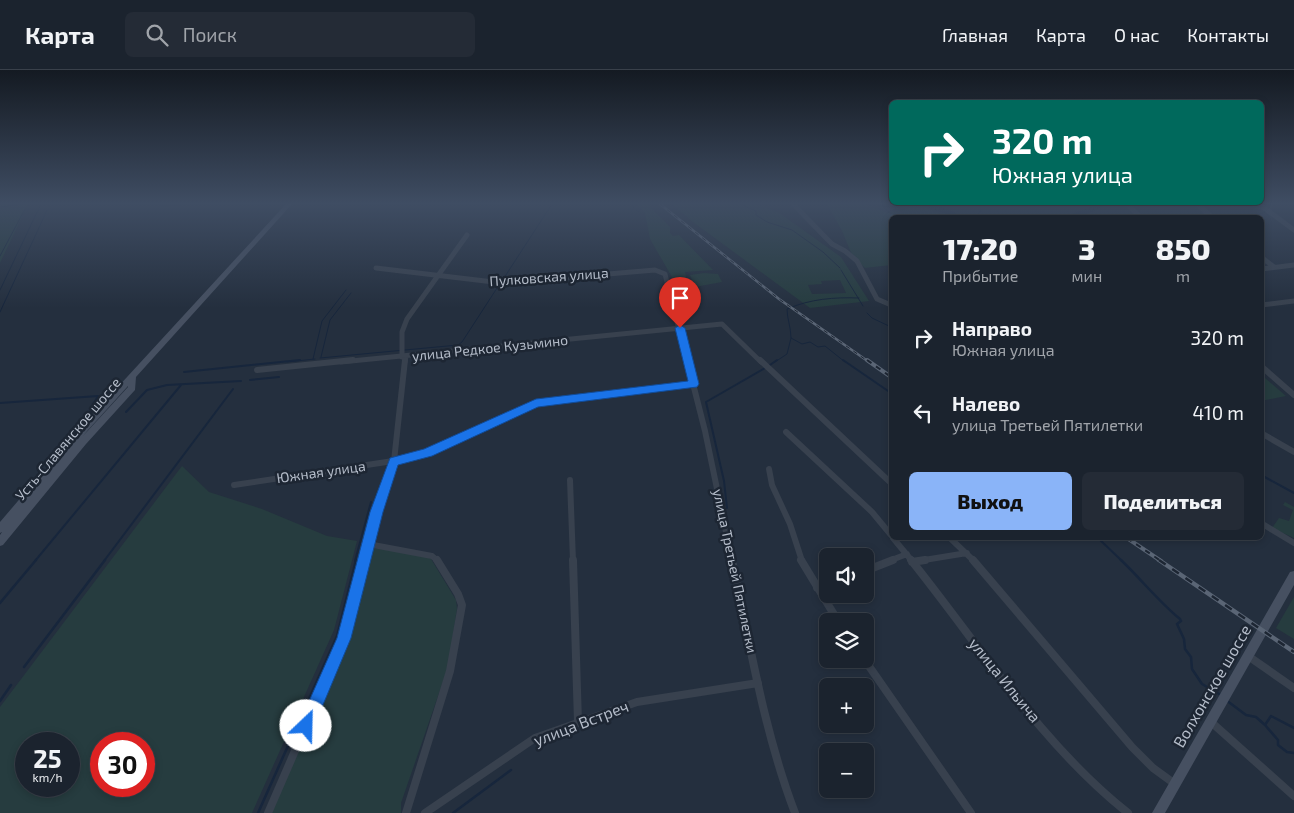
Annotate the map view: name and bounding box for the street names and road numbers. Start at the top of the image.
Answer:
street label: Пулковская улица [489,264,609,289]
street label: улица Редкое Кузьмино [411,331,569,364]
street label: Усть-Славянское шоссе [11,374,124,504]
street label: Южная улица [275,457,367,486]
street label: улица Третьей Пятилетки [710,487,761,655]
street label: Волхонское шоссе [1169,621,1254,751]
street label: улица Ильича [965,634,1045,726]
street label: улица Встреч [531,696,631,750]

